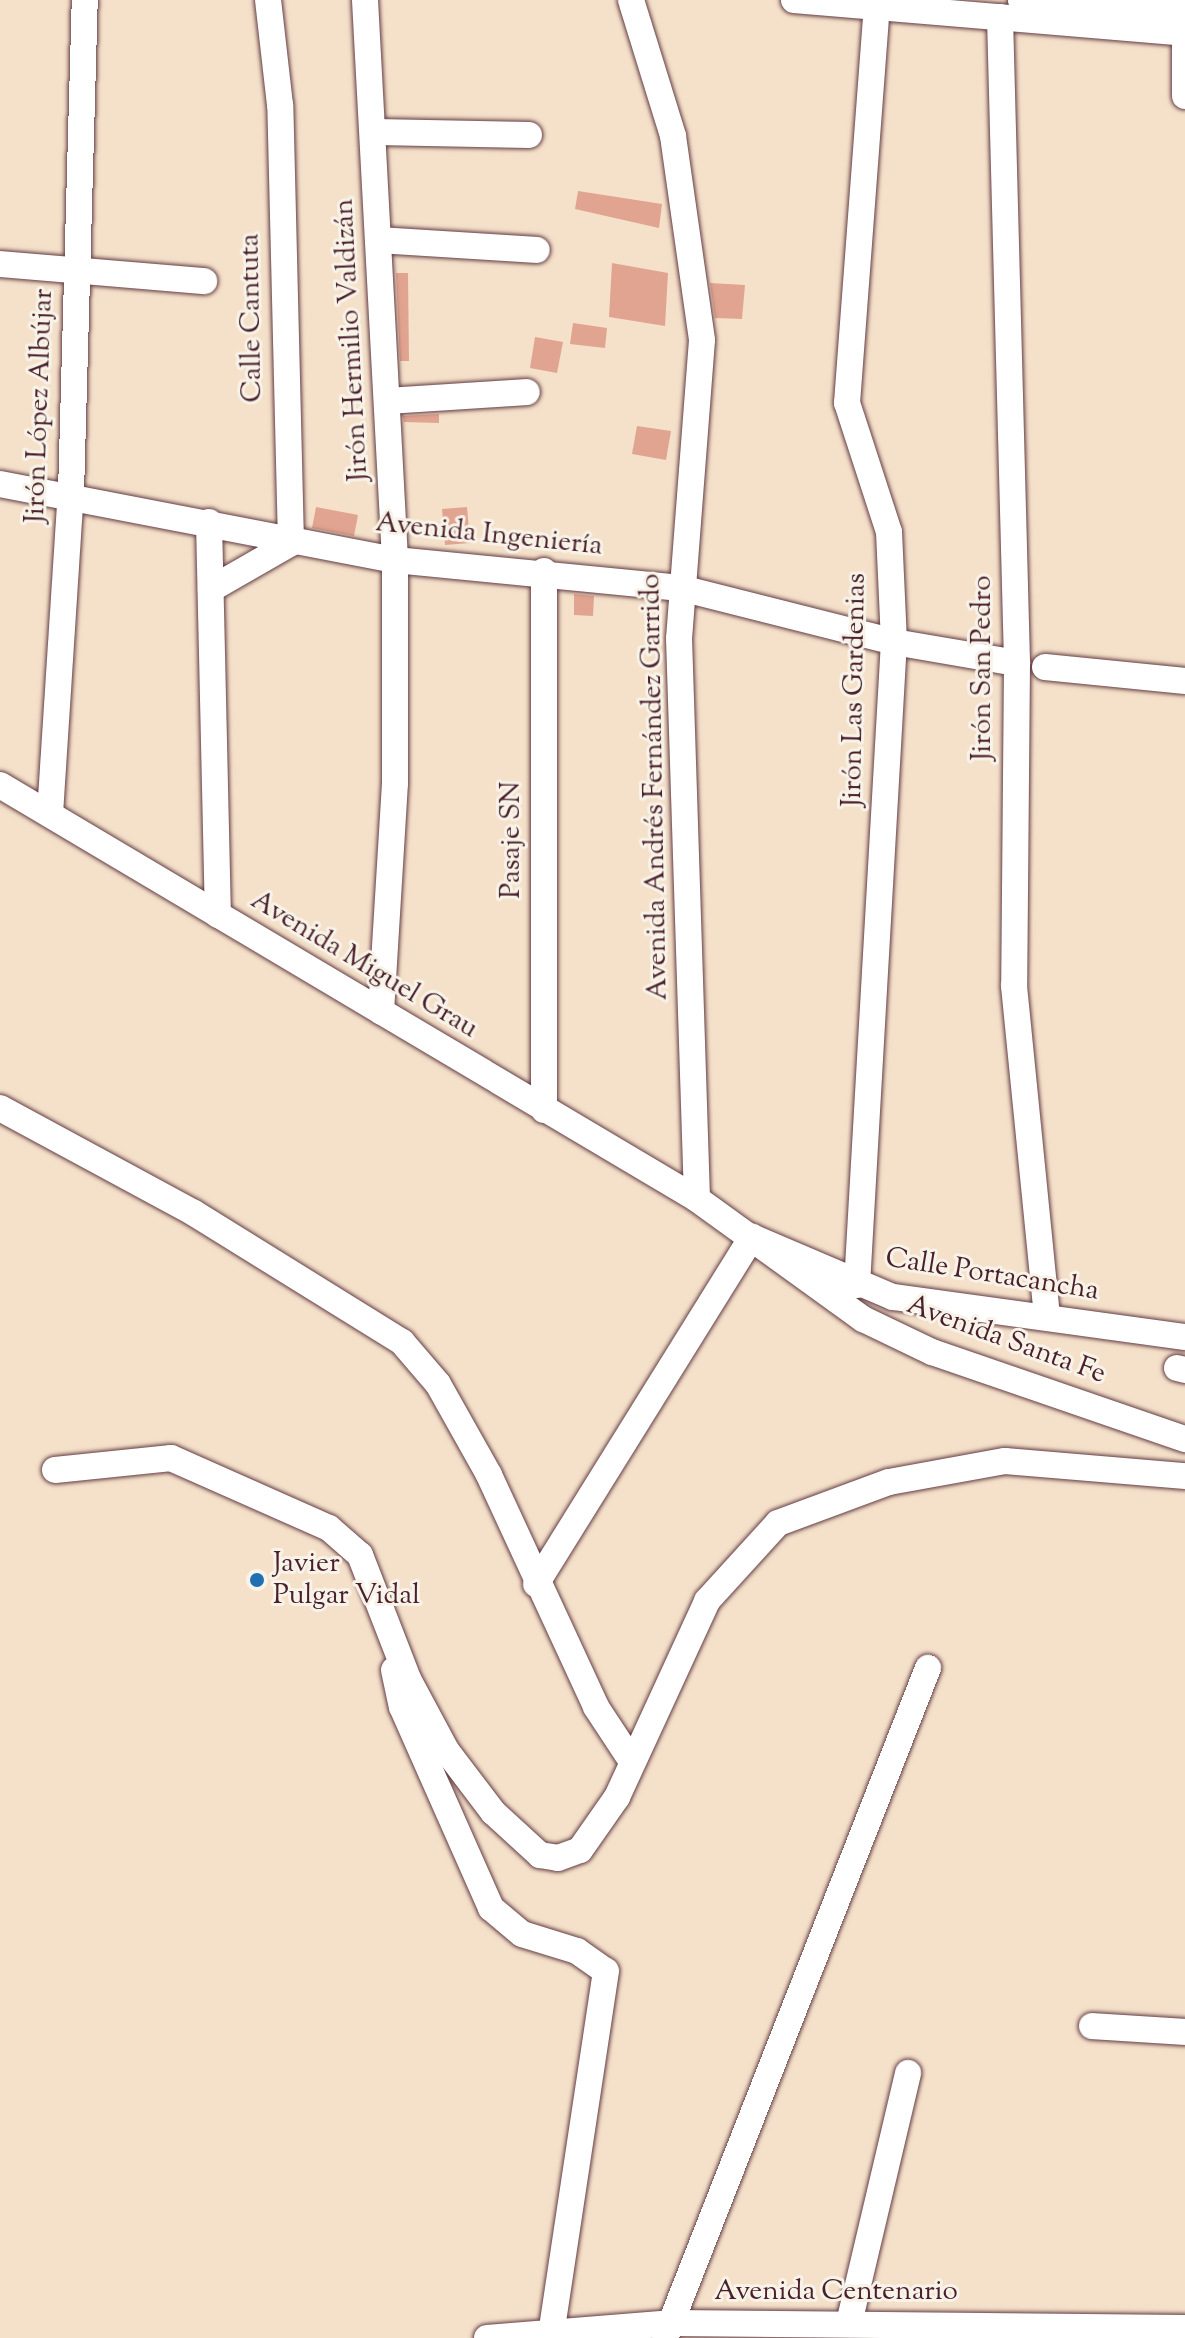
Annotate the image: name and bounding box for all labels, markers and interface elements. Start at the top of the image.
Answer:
street label: Jirón Hermilio Valdizán [328,198,376,482]
street label: Calle Cantuta [234,233,270,403]
street label: Jirón López Albújar [19,288,61,524]
street label: Avenida Ingeniería [374,506,604,564]
street label: Avenida Andrés Fernández Garrido [634,573,676,1001]
street label: Jirón Las Gardenias [836,573,874,807]
street label: Jirón San Pedro [966,575,1000,761]
street label: Pasaje SN [495,781,529,899]
street label: Avenida Miguel Grau [244,884,484,1046]
street label: Calle Portacancha [883,1242,1101,1308]
street label: Avenida Santa Fe [902,1288,1110,1392]
place label: Javier Pulgar Vidal [273,1547,420,1613]
marker: Javier Pulgar Vidal [248,1571,266,1589]
street label: Avenida Centenario [714,2275,958,2309]

